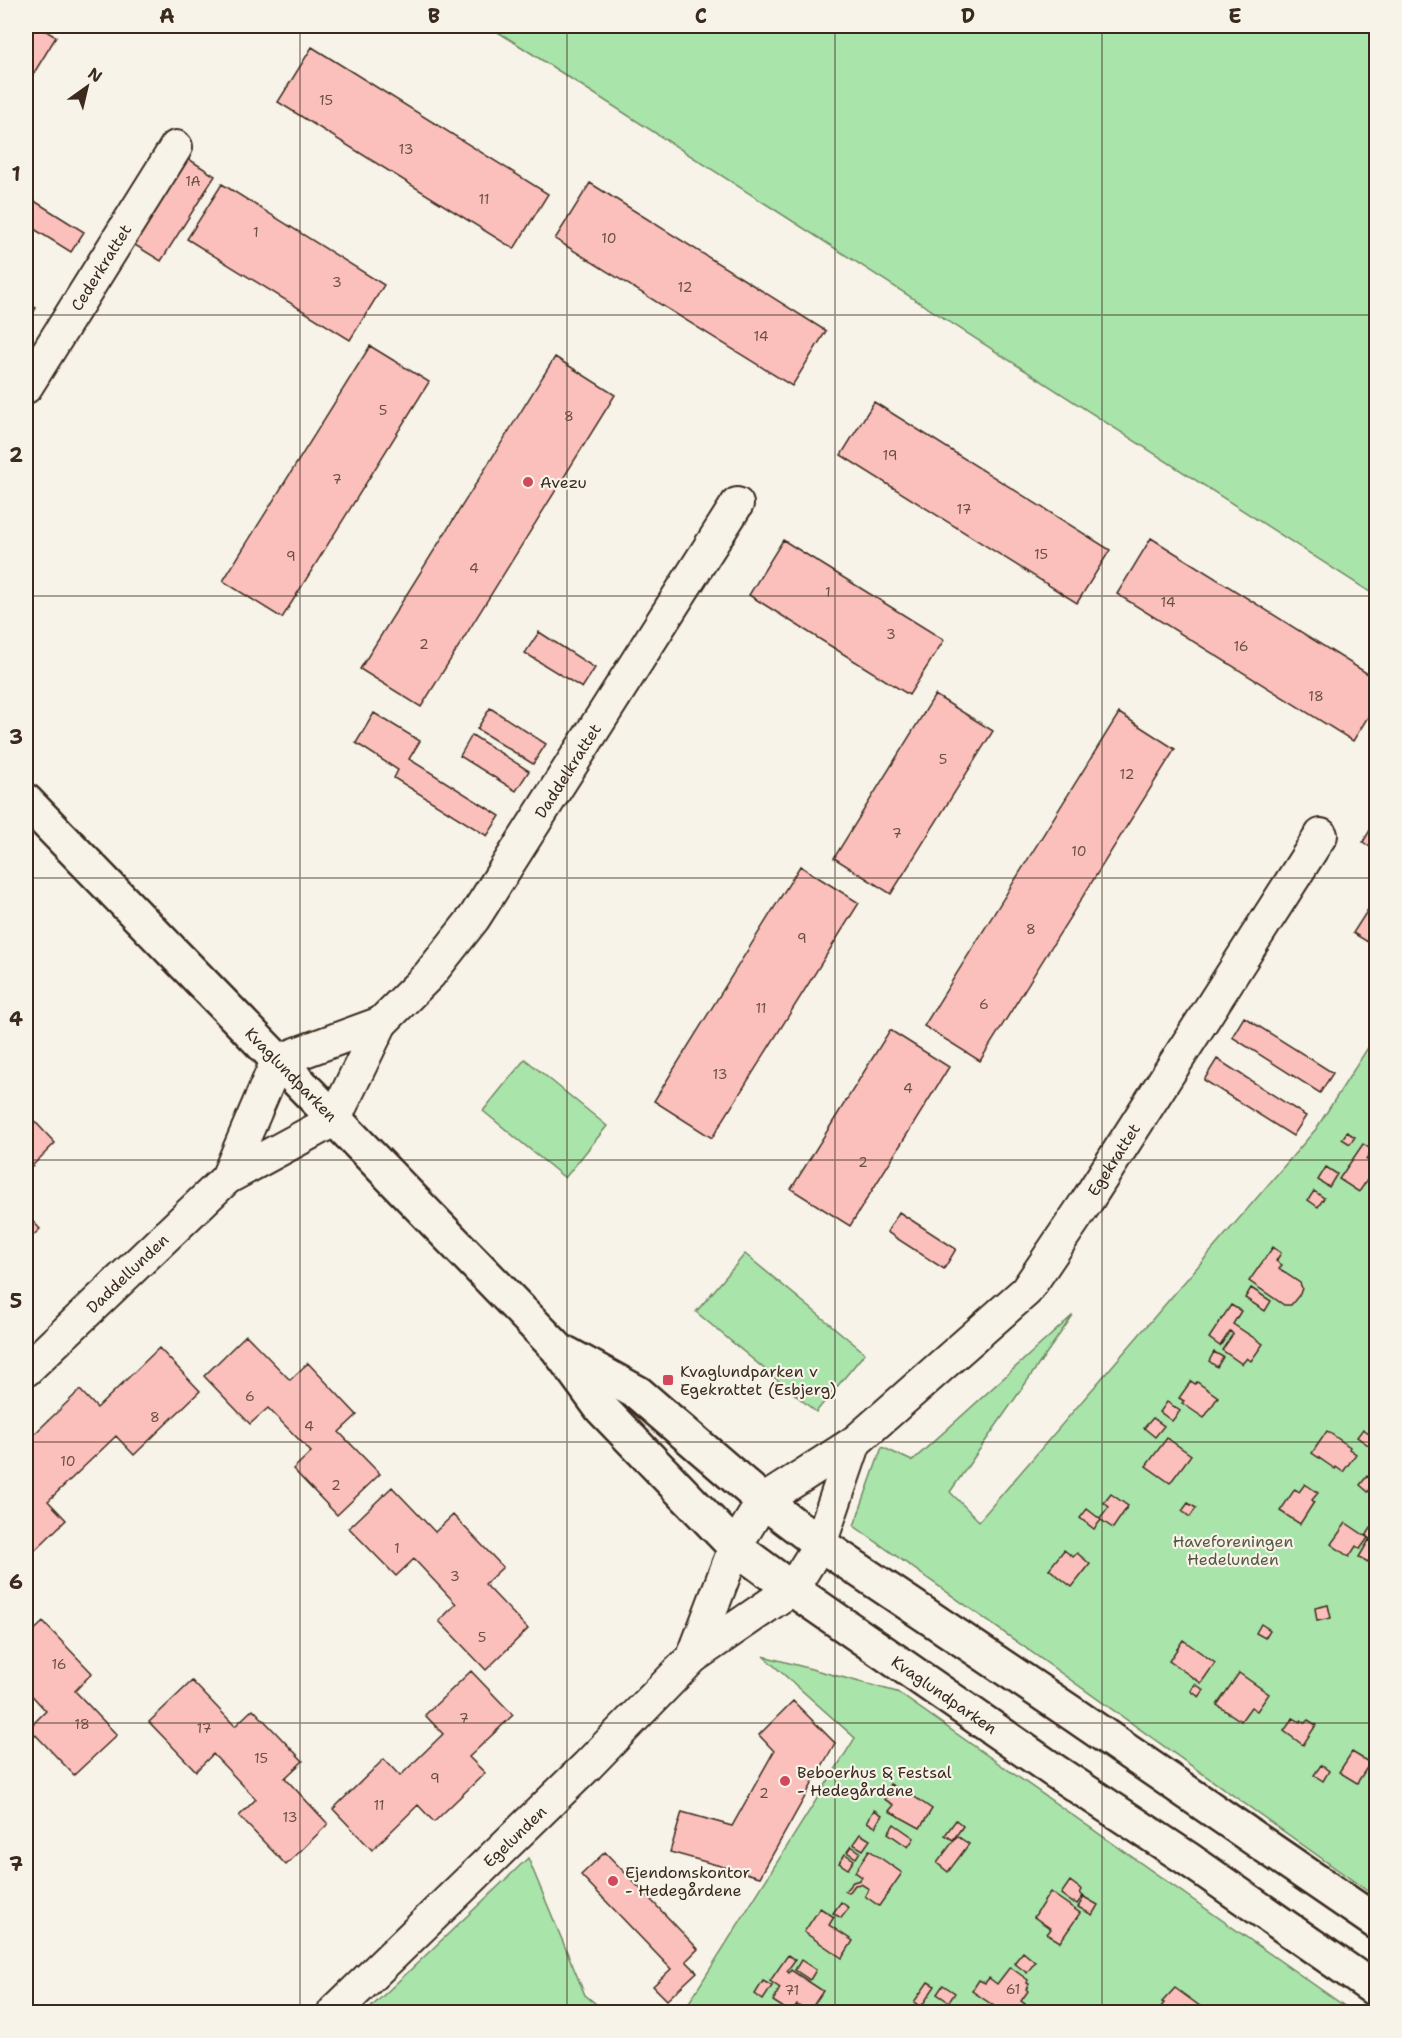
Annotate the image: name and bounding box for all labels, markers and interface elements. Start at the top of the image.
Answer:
text: A [159,3,175,29]
text: B [428,3,440,29]
text: C [695,3,707,29]
text: D [961,3,975,29]
text: E [1228,3,1242,29]
north arrow [57,57,117,117]
text: N [84,63,106,87]
house number: 15 [319,91,333,109]
house number: 13 [399,140,413,158]
text: 1 [11,161,21,187]
house number: 1A [185,172,201,190]
house number: 11 [478,190,490,208]
street label: Cederkrattet [66,220,136,315]
house number: 1 [253,223,259,241]
house number: 10 [601,229,617,247]
house number: 3 [332,273,342,291]
house number: 12 [678,278,692,296]
house number: 14 [753,327,769,345]
house number: 5 [379,401,387,419]
house number: 8 [564,407,574,425]
text: 2 [9,442,23,468]
house number: 19 [882,446,898,464]
house number: 7 [332,470,342,488]
place label: Avezu [540,472,587,493]
marker: Avezu [521,475,535,489]
house number: 17 [957,500,971,518]
house number: 15 [1034,545,1048,563]
house number: 9 [286,547,296,565]
house number: 4 [469,559,479,577]
house number: 1 [825,583,831,601]
house number: 14 [1160,593,1176,611]
house number: 3 [886,625,896,643]
house number: 2 [419,635,429,653]
house number: 16 [1233,637,1249,655]
house number: 18 [1308,687,1324,705]
street label: Daddelkrattet [530,720,606,822]
text: 3 [9,724,23,750]
house number: 5 [939,750,947,768]
house number: 12 [1120,765,1134,783]
house number: 7 [892,824,902,842]
house number: 10 [1071,842,1087,860]
house number: 8 [1026,920,1036,938]
house number: 9 [797,929,807,947]
house number: 6 [979,995,989,1013]
house number: 11 [755,999,767,1017]
text: 4 [9,1006,23,1032]
street label: Kvaglundparken [240,1023,342,1127]
house number: 13 [713,1065,727,1083]
house number: 4 [903,1079,913,1097]
street label: Egekrattet [1083,1120,1145,1200]
house number: 2 [858,1153,868,1171]
street label: Daddellunden [82,1229,173,1318]
text: 5 [10,1288,22,1314]
place label: Kvaglundparken v Egekrattet (Esbjerg) [680,1361,836,1400]
marker: Kvaglundparken v Egekrattet (Esbjerg) [661,1373,675,1387]
house number: 6 [245,1387,255,1405]
house number: 8 [150,1408,160,1426]
house number: 4 [304,1417,314,1435]
house number: 10 [60,1452,76,1470]
house number: 2 [331,1476,341,1494]
park label: Haveforeningen Hedelunden [1173,1531,1293,1570]
house number: 1 [394,1539,400,1557]
house number: 3 [450,1567,460,1585]
text: 6 [9,1569,23,1595]
house number: 5 [478,1628,486,1646]
street label: Kvaglundparken [887,1651,1001,1739]
house number: 16 [51,1655,67,1673]
house number: 7 [459,1709,469,1727]
house number: 18 [74,1715,90,1733]
house number: 17 [197,1719,211,1737]
house number: 15 [254,1749,268,1767]
place label: Beboerhus & Festsal - Hedegårdene [797,1762,952,1801]
house number: 9 [430,1769,440,1787]
marker: Beboerhus & Festsal - Hedegårdene [778,1774,792,1788]
house number: 2 [759,1784,769,1802]
house number: 11 [373,1796,385,1814]
street label: Egelunden [479,1801,551,1872]
house number: 13 [283,1808,297,1826]
text: 7 [9,1851,23,1877]
place label: Ejendomskontor - Hedegårdene [625,1862,750,1901]
marker: Ejendomskontor - Hedegårdene [606,1874,620,1888]
house number: 61 [1006,1980,1020,1998]
house number: 71 [785,1981,799,1999]

